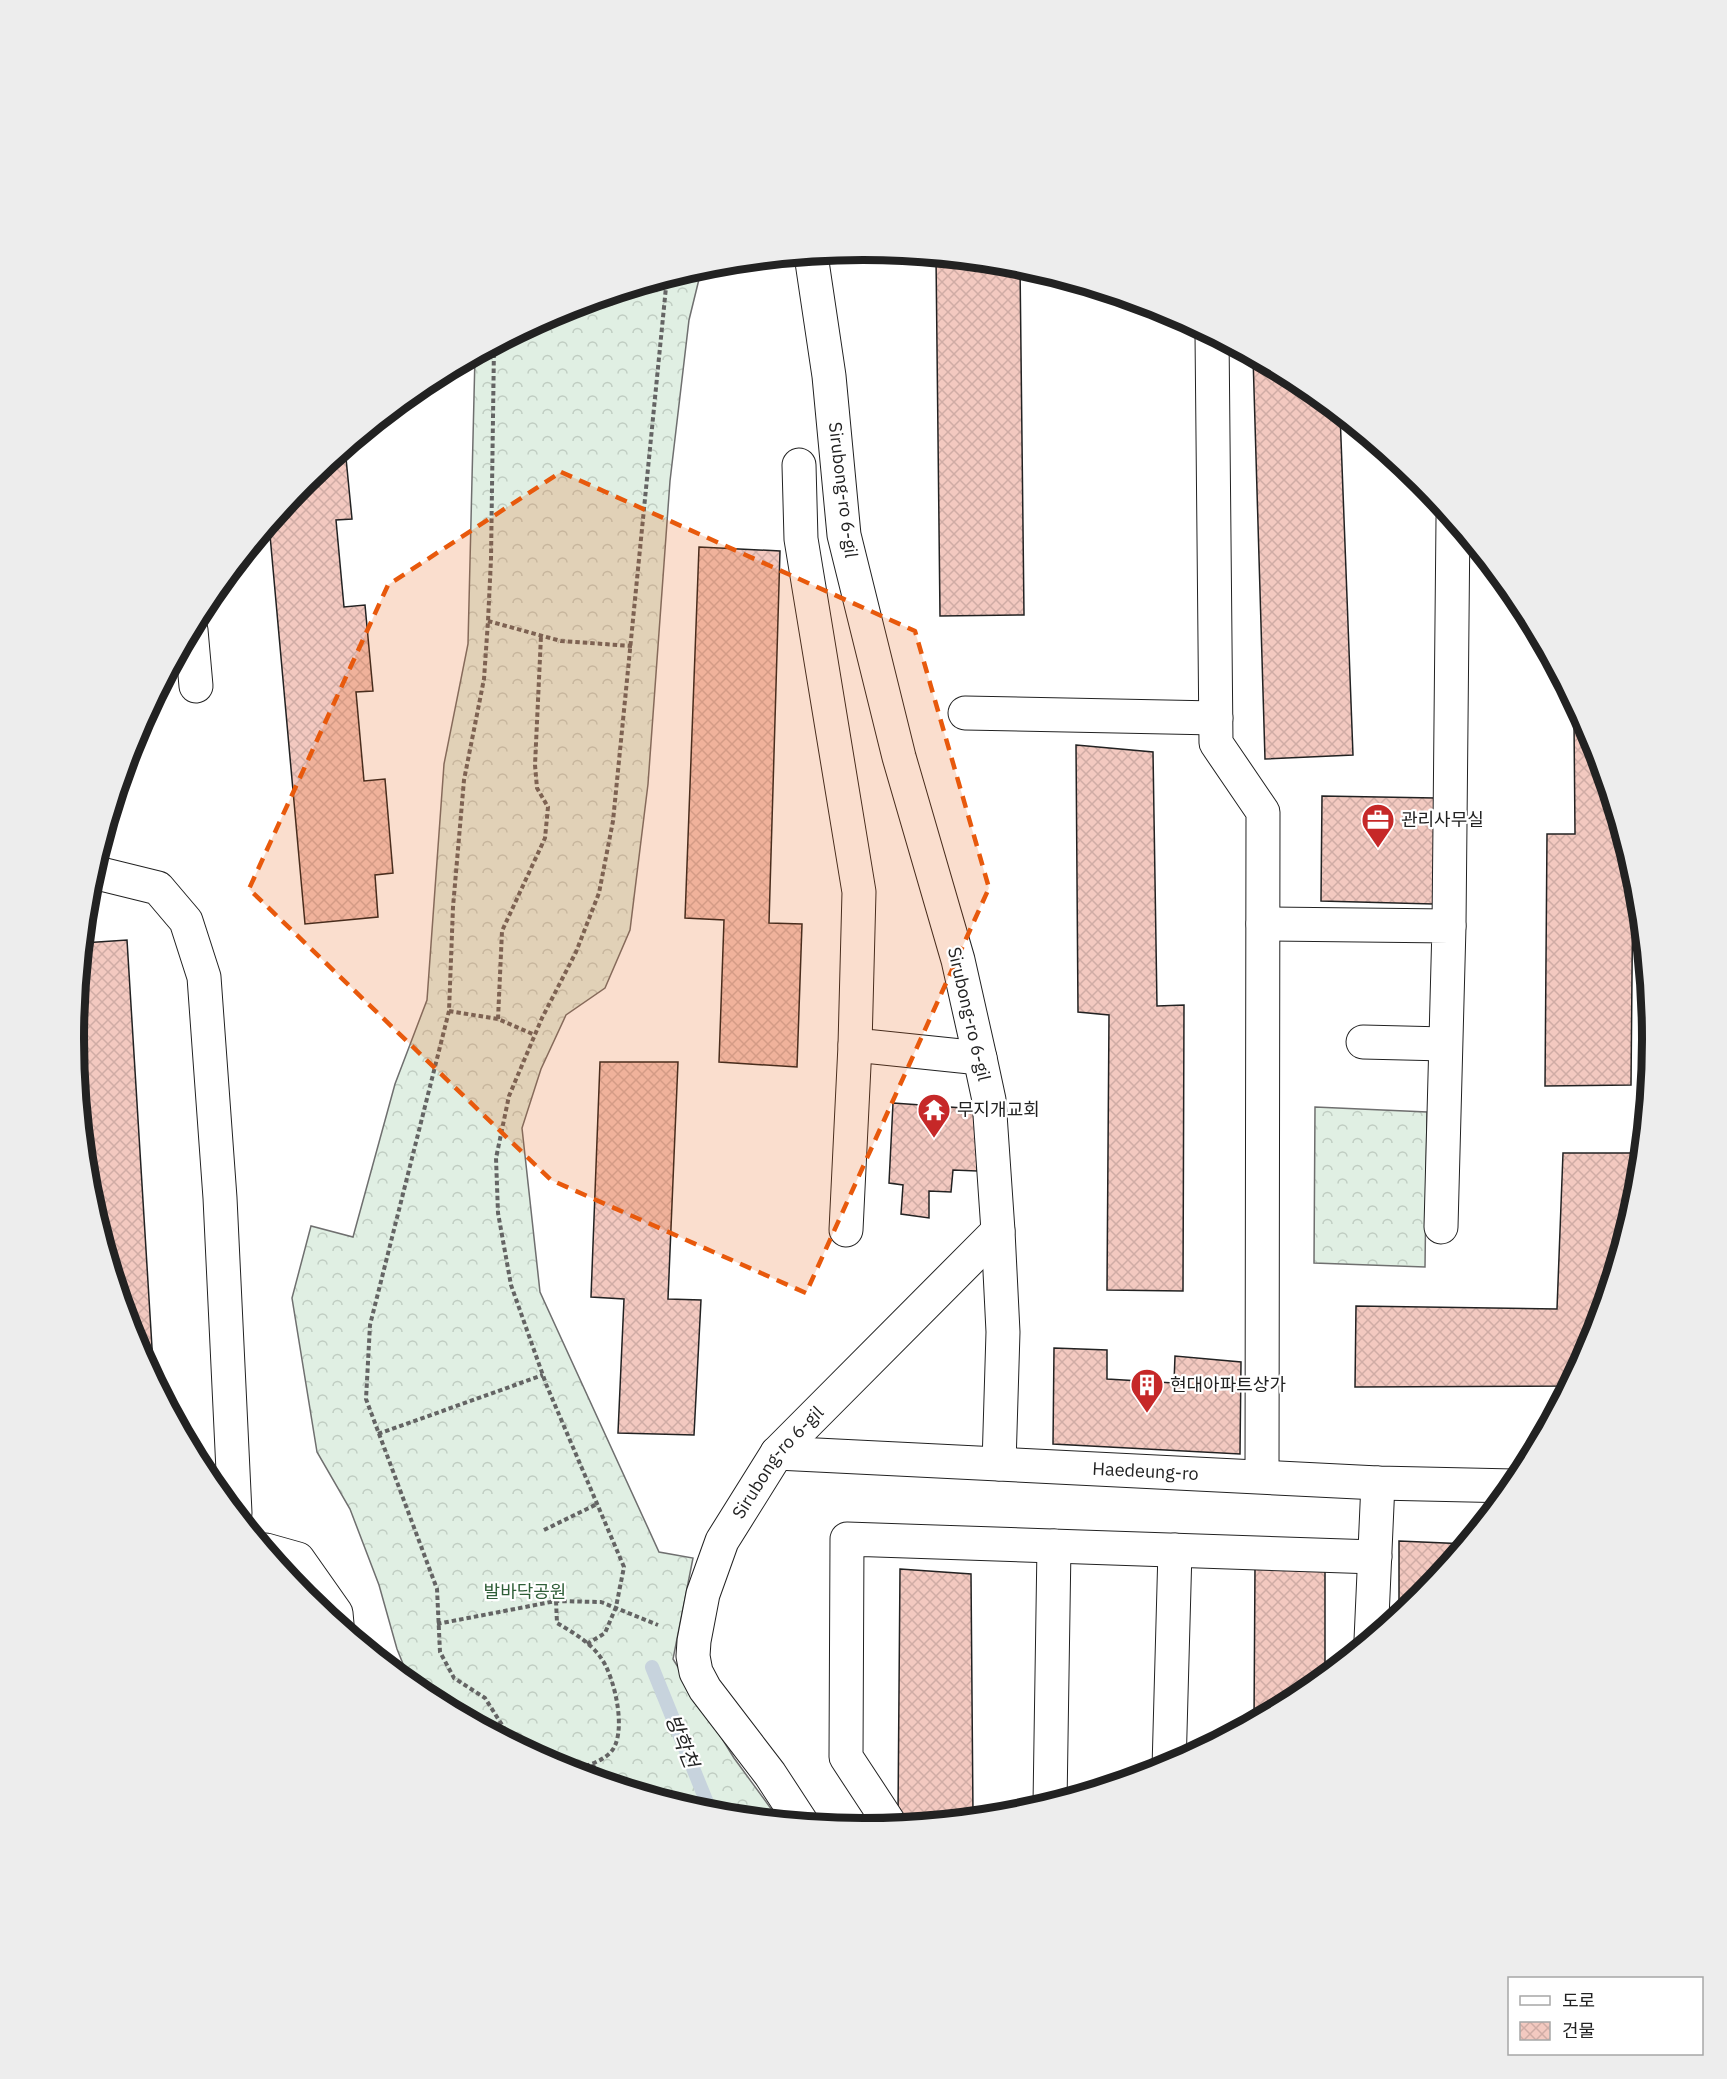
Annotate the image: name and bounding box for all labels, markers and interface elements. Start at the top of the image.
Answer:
street label: Sirubong-ro 6-gil [824,421,863,559]
office icon: 관리사무실 [1360,802,1396,849]
place label: 관리사무실 [1401,808,1484,831]
street label: Sirubong-ro 6-gil [943,945,996,1083]
temple icon: 무지개교회 [916,1092,952,1139]
place label: 무지개교회 [957,1098,1040,1121]
building icon: 현대아파트상가 [1129,1367,1165,1414]
place label: 현대아파트상가 [1170,1373,1286,1396]
street label: Sirubong-ro 6-gil [727,1401,828,1523]
street label: Haedeung-ro [1092,1457,1199,1485]
park label: 발바닥공원 [484,1580,566,1603]
water label: 방학천 [660,1710,706,1774]
legend [1508,1977,1703,2055]
text: 도로 [1562,1989,1595,2012]
text: 건물 [1562,2019,1595,2042]

